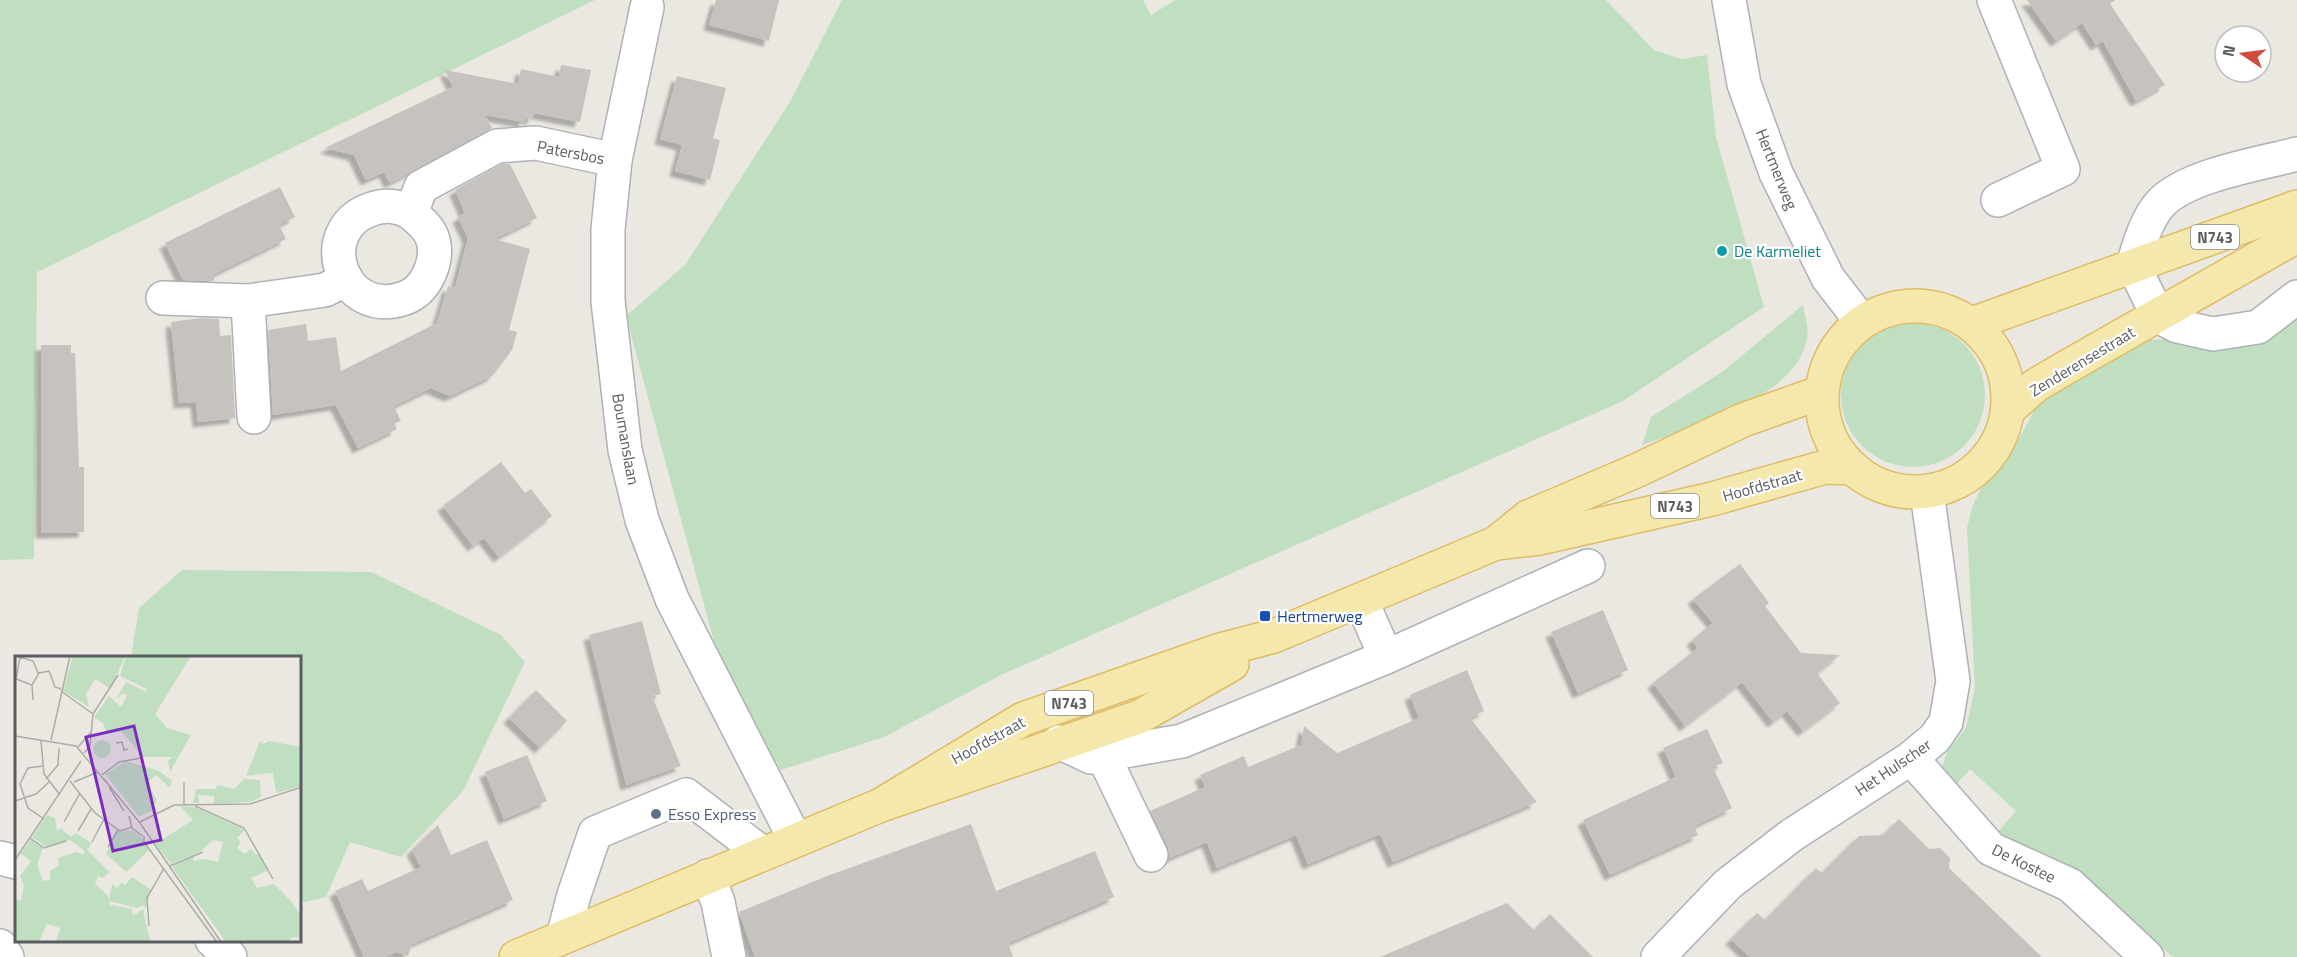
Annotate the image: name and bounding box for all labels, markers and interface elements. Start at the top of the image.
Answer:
north arrow [2213,24,2273,84]
text: N [2215,43,2241,59]
street label: Hertmerweg [1750,125,1804,213]
street label: Patersbos [535,134,607,170]
road number: N743 [2191,225,2239,249]
place label: De Karmeliet [1734,239,1821,263]
marker: De Karmeliet [1715,244,1729,258]
street label: Zenderensestraat [2025,320,2140,402]
street label: Boumanslaan [606,391,646,487]
street label: Hoofdstraat [1720,462,1805,508]
road number: N743 [1651,494,1699,518]
place label: Hertmerweg [1277,604,1362,628]
marker: Hertmerweg [1258,609,1272,623]
inset map [15,656,302,942]
road number: N743 [1045,691,1093,715]
street label: Hoofdstraat [947,710,1030,770]
street label: Het Hulscher [1850,732,1936,801]
place label: Esso Express [668,802,757,826]
marker: Esso Express [649,807,663,821]
street label: De Kostee [1988,837,2060,889]

